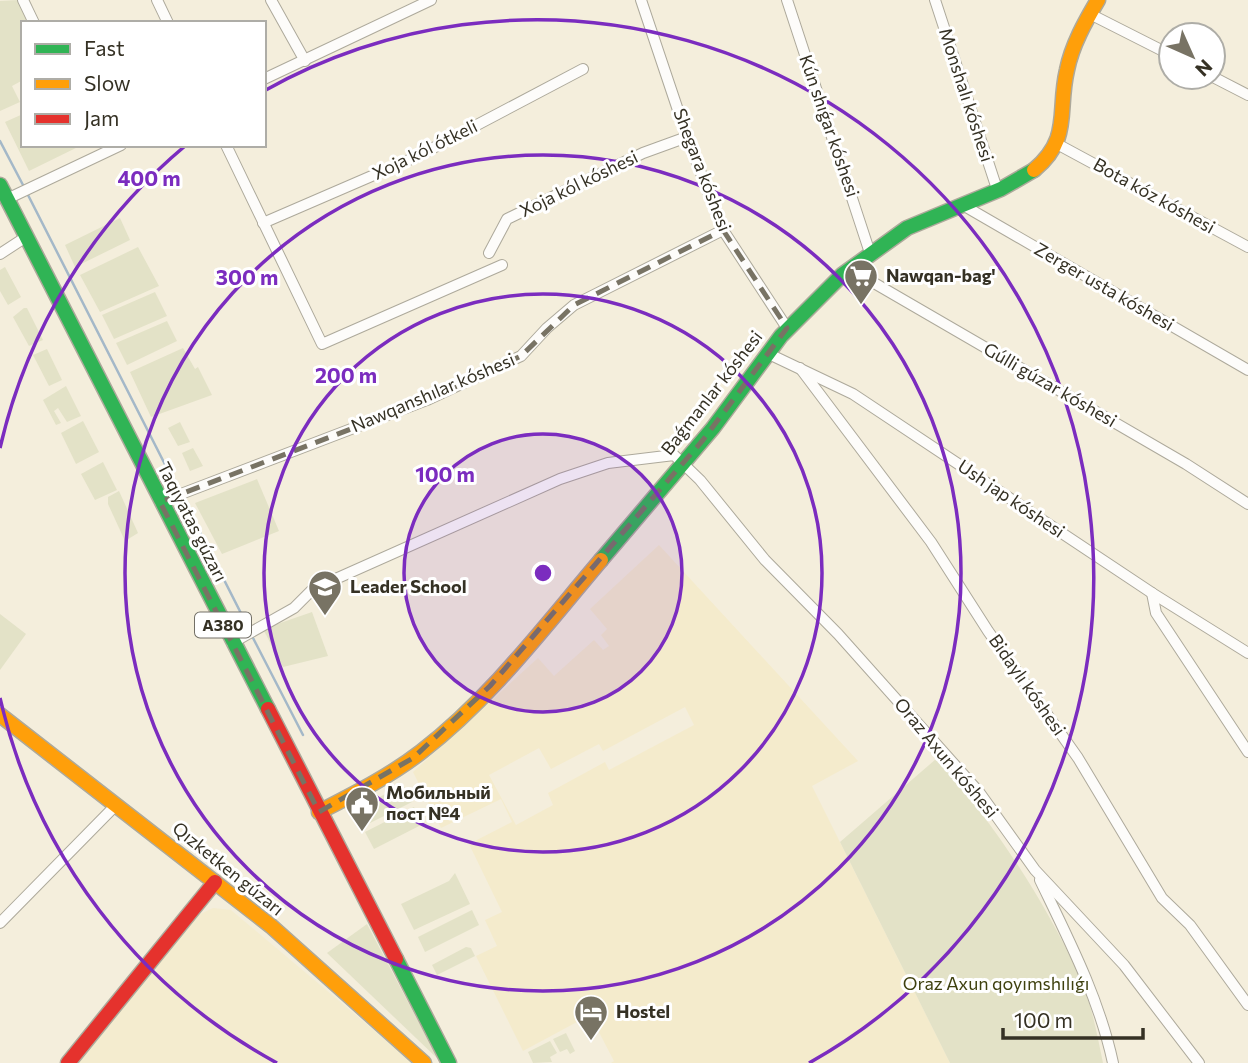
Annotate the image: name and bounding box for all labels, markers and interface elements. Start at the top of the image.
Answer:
legend [21,21,266,147]
north arrow [1157,21,1227,91]
street label: Monshalı kóshesi [935,25,999,164]
text: Fast [84,35,125,60]
street label: Kún shıǵar kóshesi [795,52,865,200]
text: N [1191,55,1218,82]
text: Slow [84,70,131,95]
text: Jam [84,105,119,130]
street label: Shegara kóshesi [669,105,736,234]
street label: Xoja kól ótkeli [369,114,481,184]
street label: Xoja kól kóshesi [516,145,641,221]
street label: Bota kóz kóshesi [1090,153,1219,238]
text: 400 m [117,165,181,190]
street label: Zerger usta kóshesi [1031,237,1178,335]
supermarket icon: Nawqan-bag' [842,257,880,306]
text: 300 m [216,264,278,289]
place label: Nawqan-bag' [886,264,996,286]
street label: Baǵmanlar kóshesi [656,326,767,459]
street label: Gúlli gúzar kóshesi [980,337,1121,431]
street label: Nawqanshılar kóshesi [347,348,518,437]
text: 200 m [315,362,377,387]
street label: Ush jap kóshesi [954,454,1069,542]
street label: Taqıyatas gúzarı [153,458,233,585]
text: 100 m [415,461,475,486]
centre of rings [531,561,555,585]
school or university icon: Leader School [306,568,344,617]
place label: Leader School [350,575,467,597]
road number: A380 [195,612,251,638]
street label: Bidaylı kóshesi [985,630,1071,739]
street label: Oraz Axun kóshesi [890,693,1003,822]
place label: Мобильный пост №4 [386,781,491,824]
public building icon: Мобильный пост №4 [343,784,381,833]
street label: Qızketken gúzarı [168,817,289,920]
park label: Oraz Axun qoyımshılıǵı [903,972,1089,994]
hotel icon: Hostel [572,993,610,1042]
scale bar [1003,996,1143,1040]
place label: Hostel [616,1000,670,1022]
text: 100 m [1014,1007,1073,1032]

